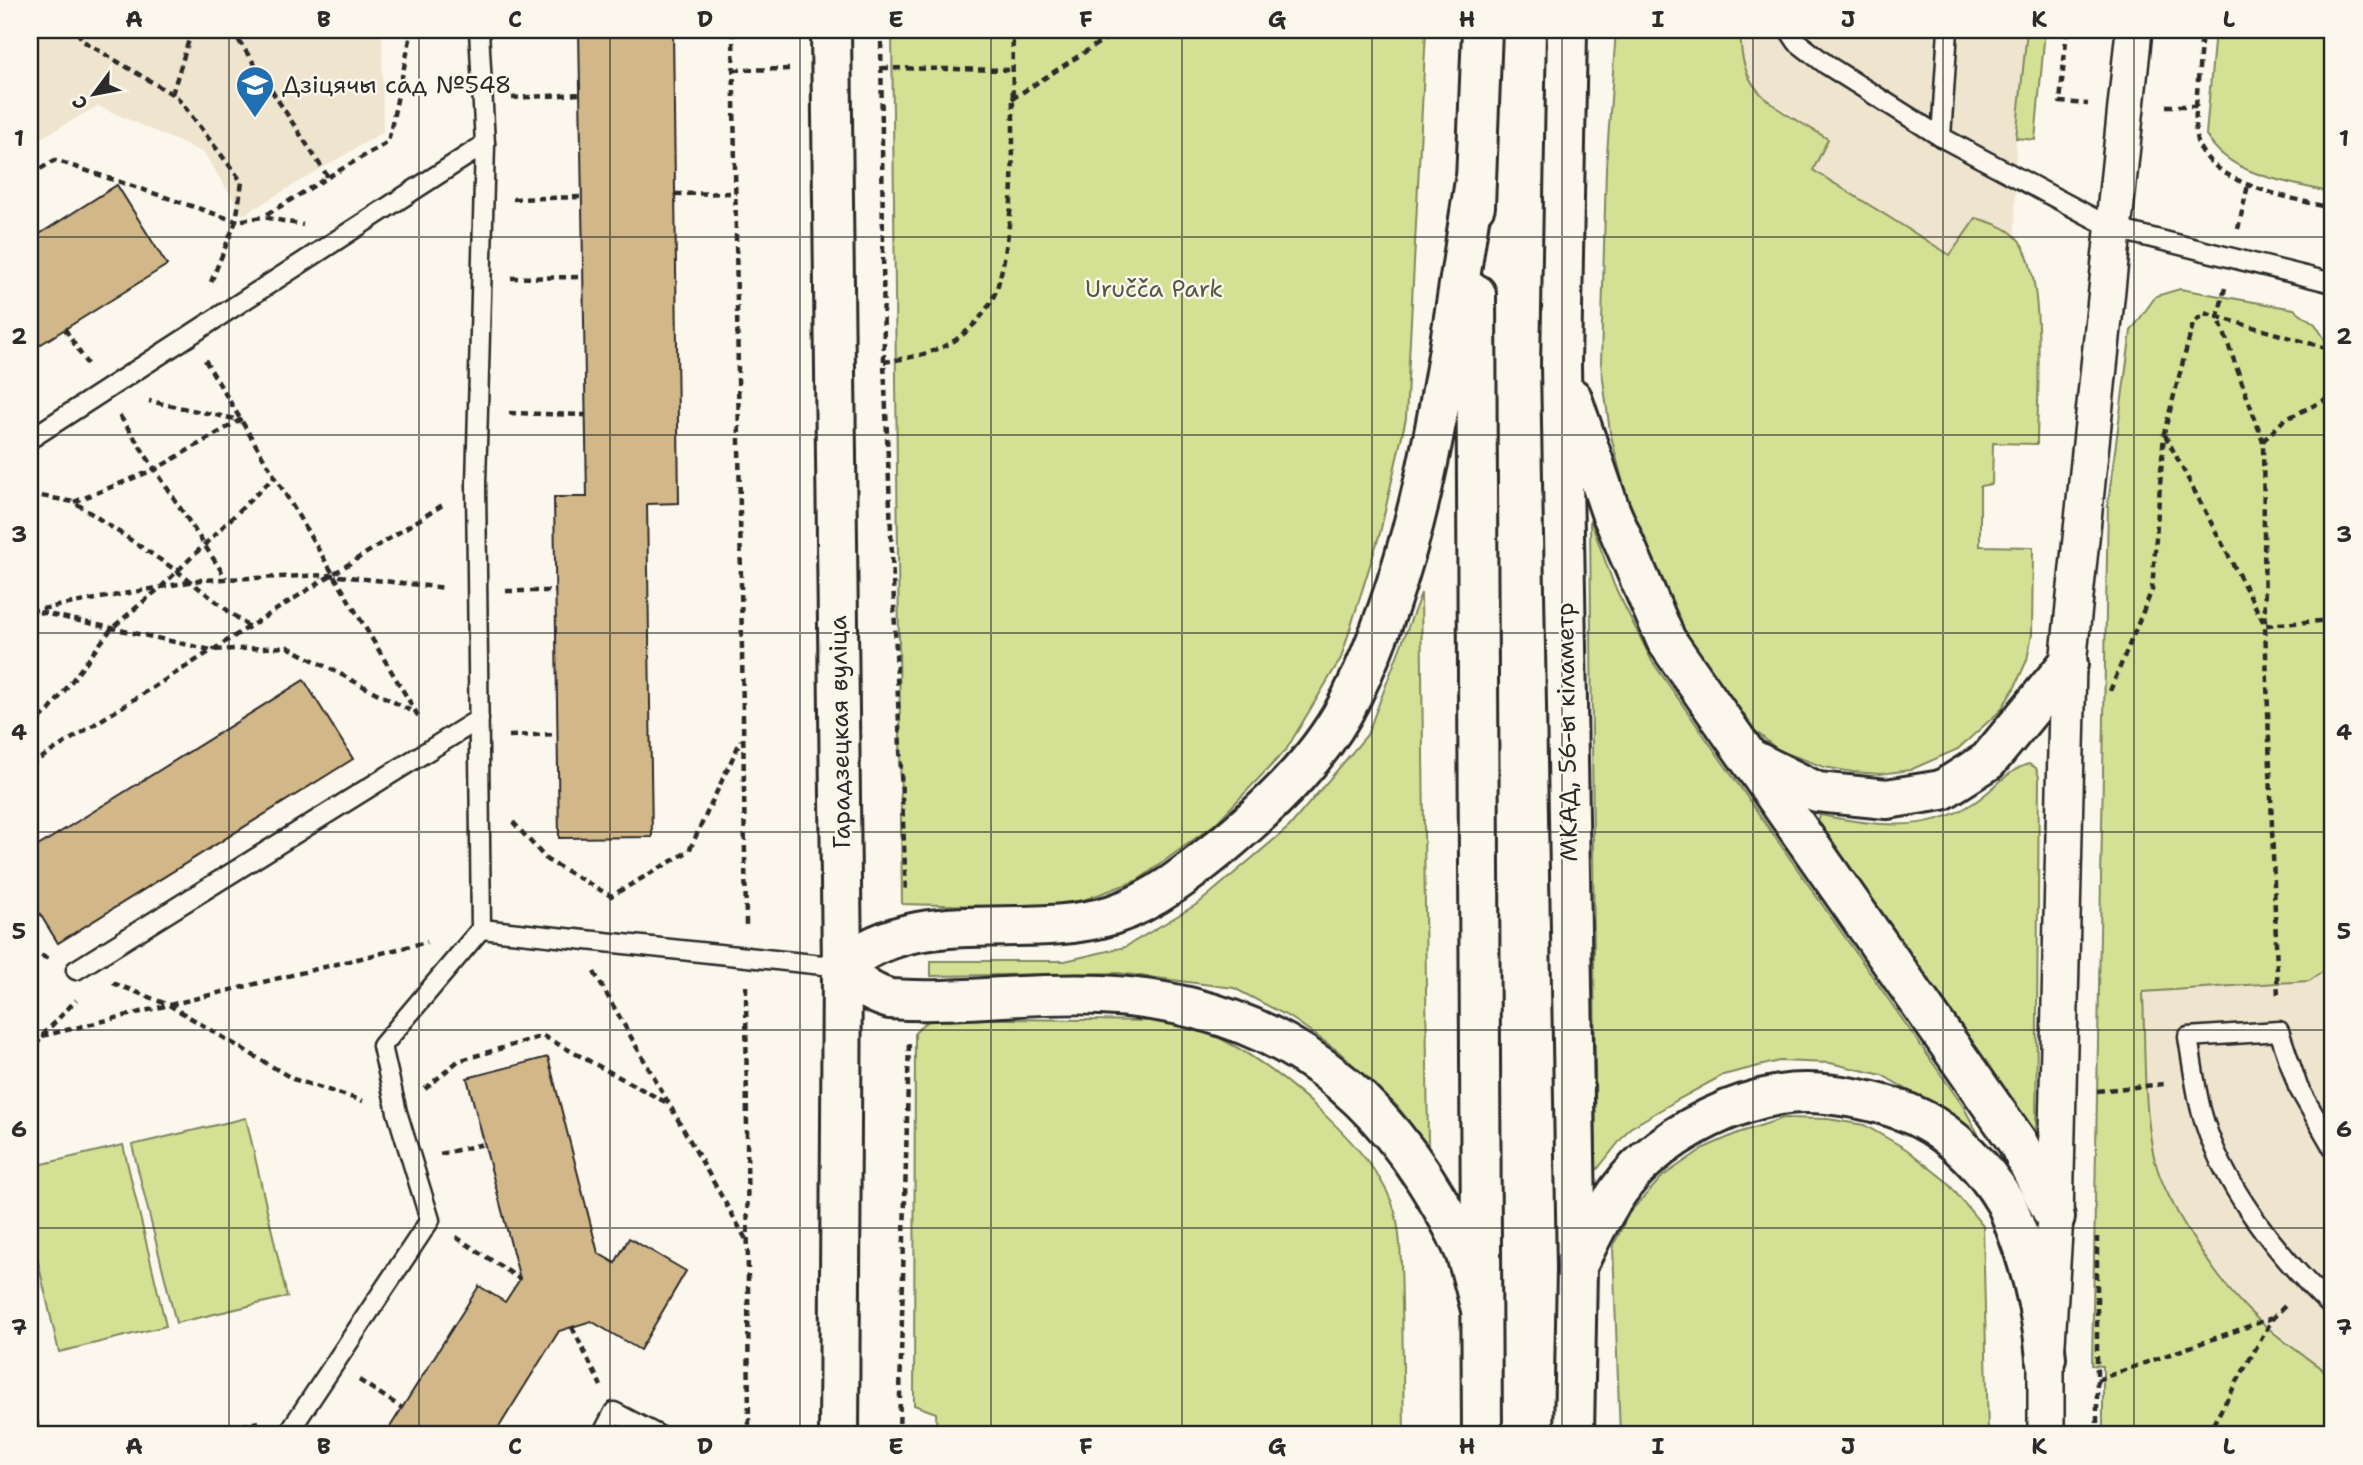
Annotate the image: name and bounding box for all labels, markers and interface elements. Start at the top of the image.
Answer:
text: A [125,4,143,34]
text: B [317,4,331,34]
text: C [508,4,522,34]
text: D [697,4,713,34]
text: E [888,4,904,34]
text: F [1079,4,1093,34]
text: G [1268,4,1287,34]
text: H [1459,4,1475,34]
text: I [1652,4,1665,34]
text: J [1841,4,1855,34]
text: K [2031,4,2047,34]
text: L [2223,4,2235,34]
north arrow [60,60,130,130]
school or university icon: Дзіцячы сад №548 [234,64,276,119]
place label: Дзіцячы сад №548 [282,69,512,101]
text: С [66,91,94,114]
text: 1 [14,123,24,153]
text: 1 [2339,123,2349,153]
park label: Uručča Park [1085,273,1223,305]
text: 2 [11,321,27,351]
text: 2 [2336,321,2352,351]
text: 3 [11,519,27,549]
text: 3 [2336,519,2352,549]
street label: МКАД, 56-ы кіламетр [1549,602,1585,862]
street label: Гарадзецкая вуліца [822,615,858,849]
text: 4 [11,717,27,747]
text: 4 [2336,717,2352,747]
text: 5 [12,916,26,946]
text: 5 [2337,916,2351,946]
text: 6 [11,1114,27,1144]
text: 6 [2336,1114,2352,1144]
text: 7 [11,1312,27,1342]
text: 7 [2336,1312,2352,1342]
text: A [125,1431,143,1461]
text: B [317,1431,331,1461]
text: C [508,1431,522,1461]
text: D [697,1431,713,1461]
text: E [888,1431,904,1461]
text: F [1079,1431,1093,1461]
text: G [1268,1431,1287,1461]
text: H [1459,1431,1475,1461]
text: I [1652,1431,1665,1461]
text: J [1841,1431,1855,1461]
text: K [2031,1431,2047,1461]
text: L [2223,1431,2235,1461]

